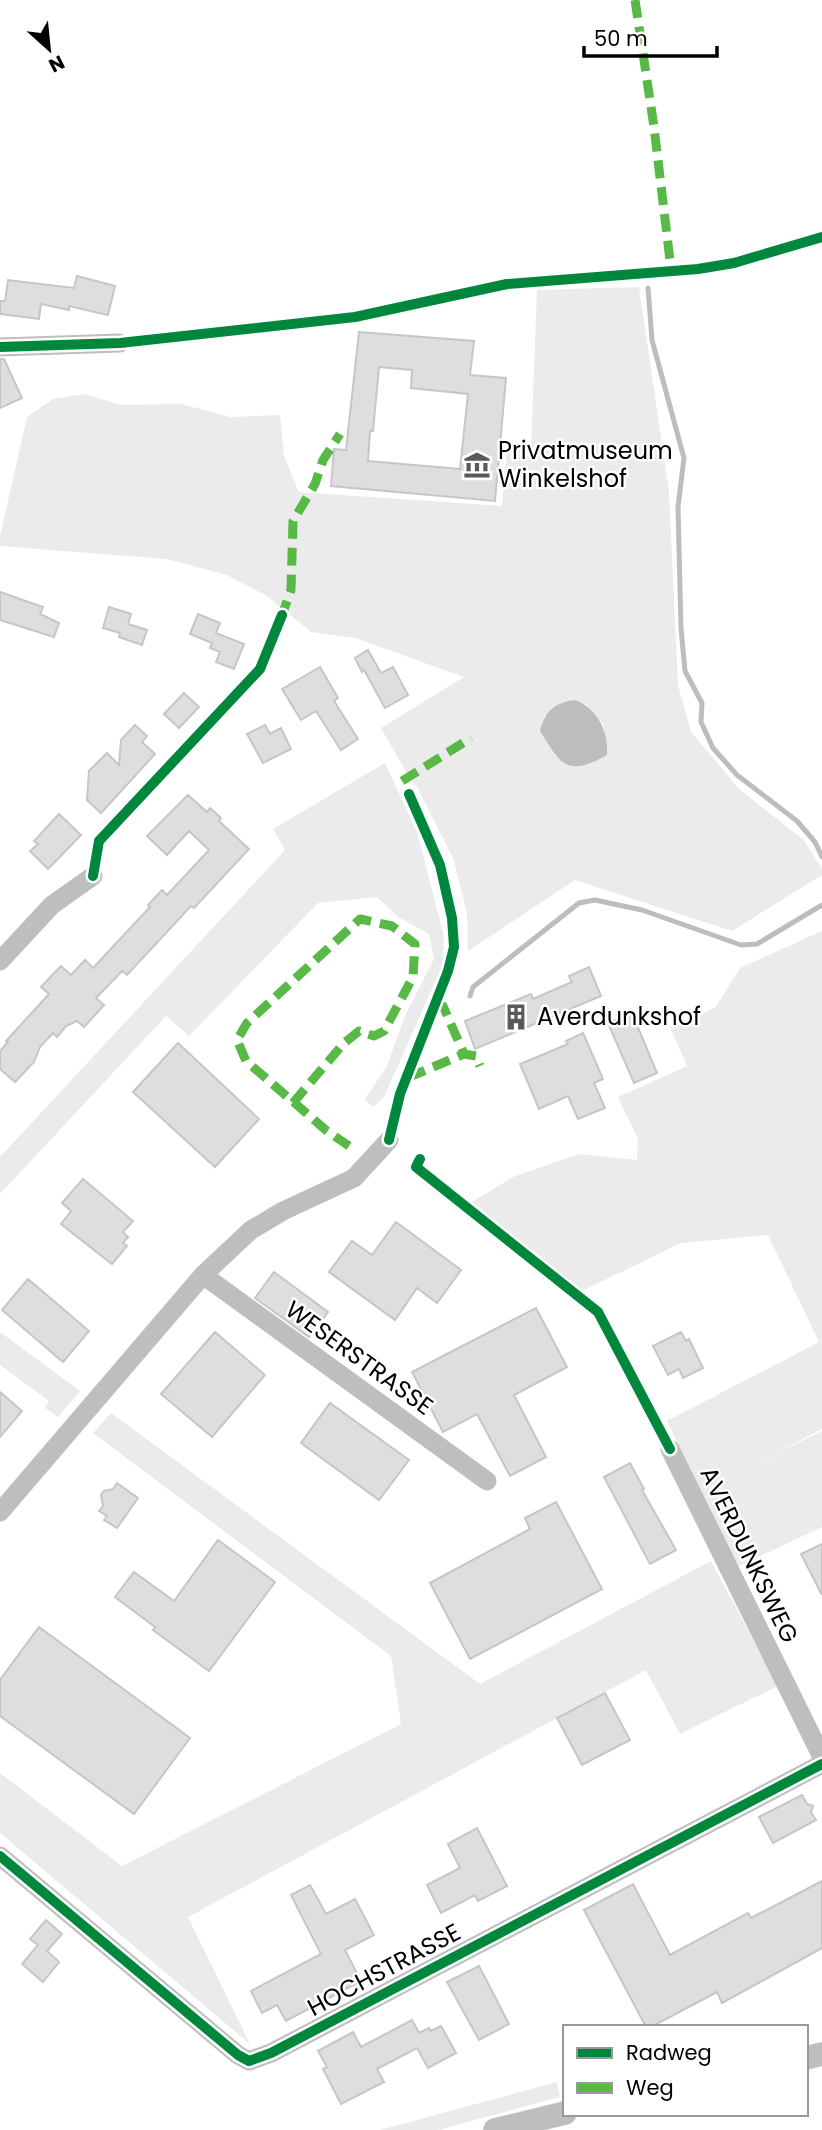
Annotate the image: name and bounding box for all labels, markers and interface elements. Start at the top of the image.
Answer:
north arrow [14,14,84,84]
scale bar [584,14,717,58]
text: 50 m [594,24,648,53]
text: N [44,48,69,79]
place label: Privatmuseum Winkelshof [498,434,673,495]
museum icon: Privatmuseum Winkelshof [462,450,492,480]
place label: Averdunkshof [537,1000,701,1033]
building icon: Averdunkshof [501,1002,531,1032]
street label: WESERSTRASSE [279,1293,440,1422]
street label: AVERDUNKSWEG [692,1461,806,1648]
street label: HOCHSTRASSE [301,1915,466,2024]
legend [563,2025,808,2116]
text: Radweg [626,2038,712,2067]
text: Weg [626,2073,674,2102]

